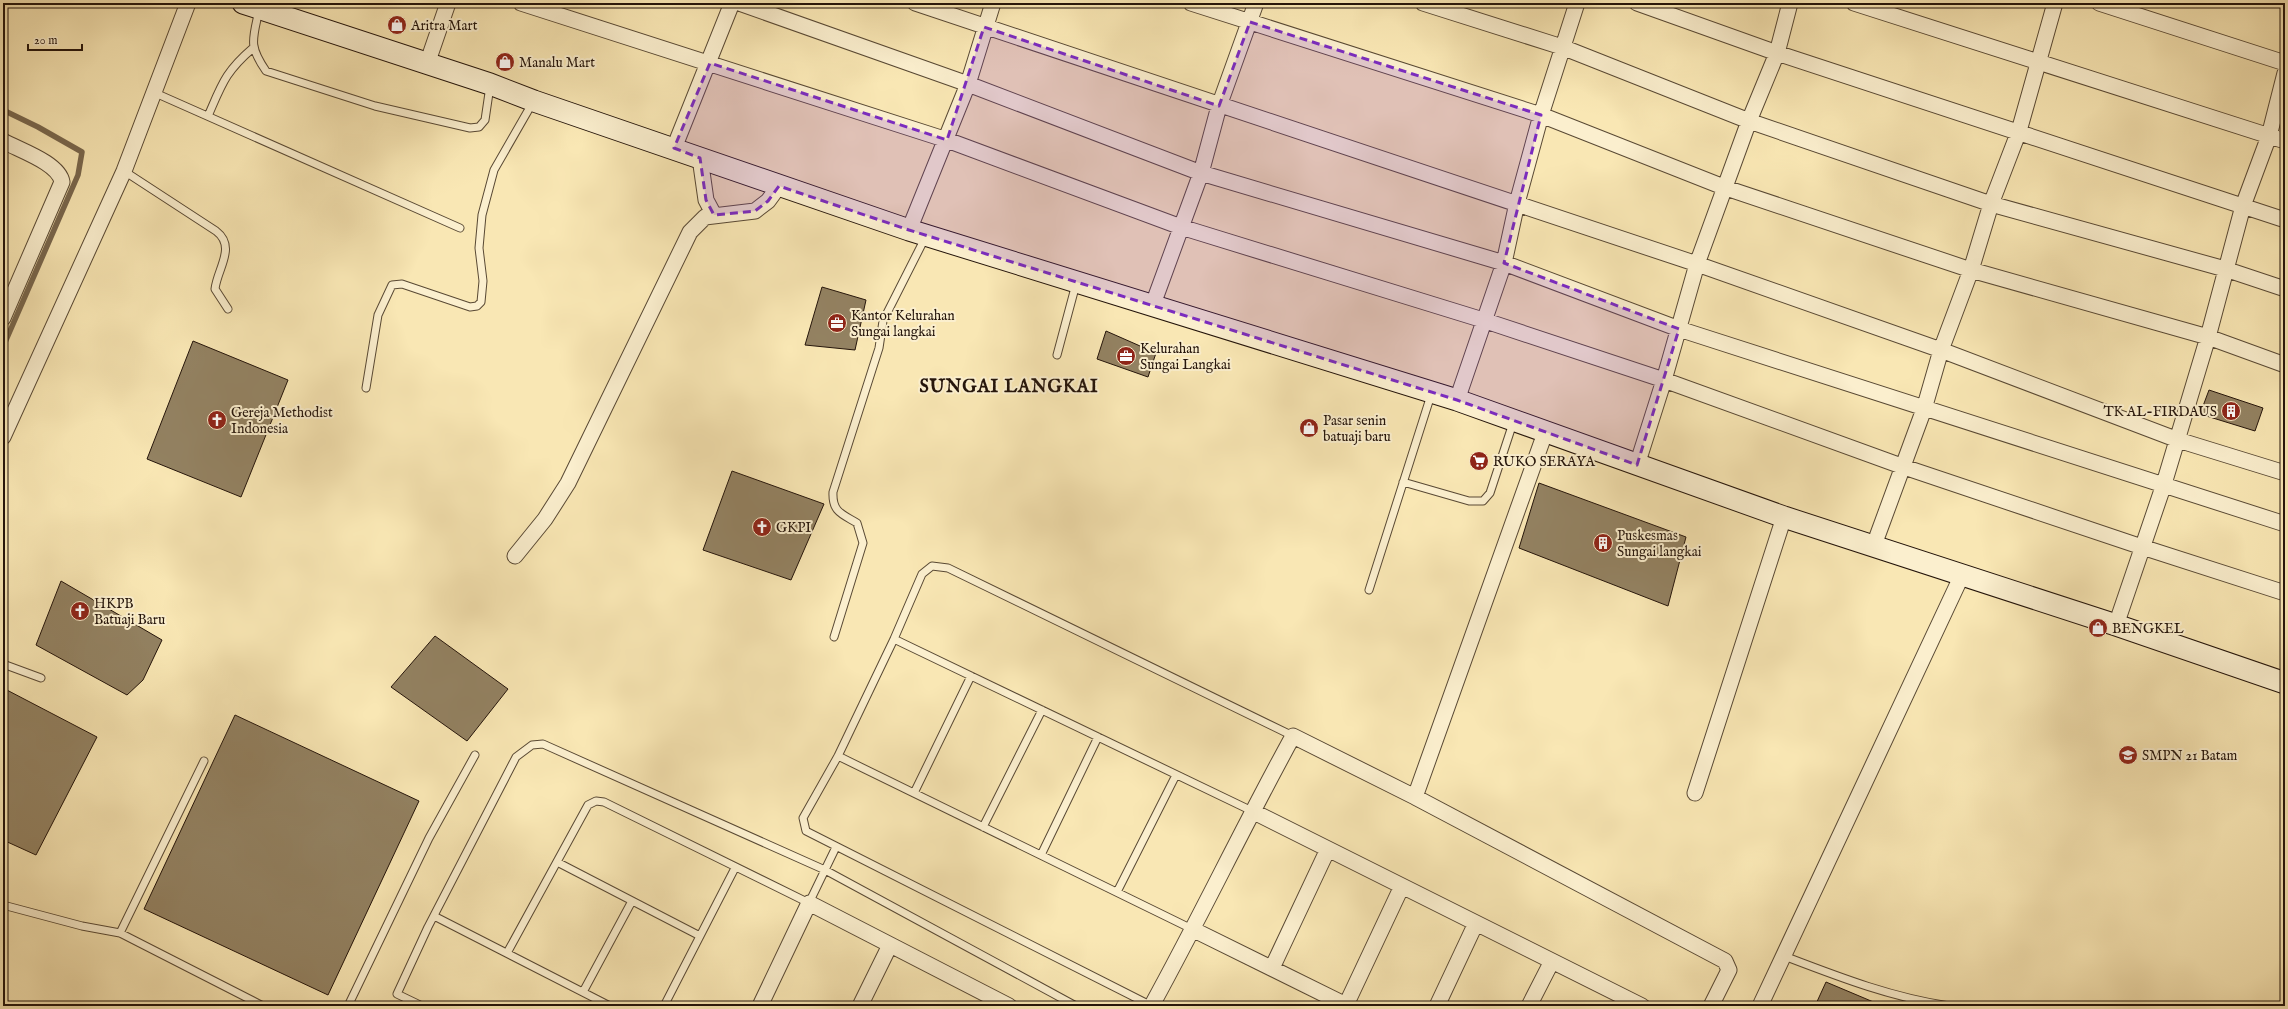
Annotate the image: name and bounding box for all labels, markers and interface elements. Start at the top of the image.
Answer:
shop icon: Aritra Mart [386,14,408,36]
place label: Aritra Mart [410,17,478,35]
scale bar [28,26,82,52]
text: 20 m [34,33,57,48]
shop icon: Manalu Mart [494,51,516,73]
place label: Manalu Mart [519,54,595,72]
place label: Kantor Kelurahan Sungai langkai [851,307,955,341]
office icon: Kantor Kelurahan Sungai langkai [826,312,848,334]
place label: Kelurahan Sungai Langkai [1140,340,1231,374]
office icon: Kelurahan Sungai Langkai [1115,345,1137,367]
district label: SUNGAI LANGKAI [919,376,1099,399]
building icon: TK AL-FIRDAUS [2220,400,2242,422]
place label: TK AL-FIRDAUS [2103,403,2217,421]
place label: Gereja Methodist Indonesia [231,404,333,438]
church icon: Gereja Methodist Indonesia [206,409,228,431]
place label: Pasar senin batuaji baru [1323,412,1391,446]
shop icon: Pasar senin batuaji baru [1298,417,1320,439]
supermarket icon: RUKO SERAYA [1468,450,1490,472]
place label: RUKO SERAYA [1493,453,1595,471]
church icon: GKPI [751,516,773,538]
place label: GKPI [776,519,811,537]
place label: Puskesmas Sungai langkai [1617,527,1702,561]
building icon: Puskesmas Sungai langkai [1592,532,1614,554]
place label: HKPB Batuaji Baru [94,595,165,629]
church icon: HKPB Batuaji Baru [69,600,91,622]
shop icon: BENGKEL [2087,617,2109,639]
place label: BENGKEL [2112,620,2184,638]
school or university icon: SMPN 21 Batam [2117,744,2139,766]
place label: SMPN 21 Batam [2142,747,2238,765]

